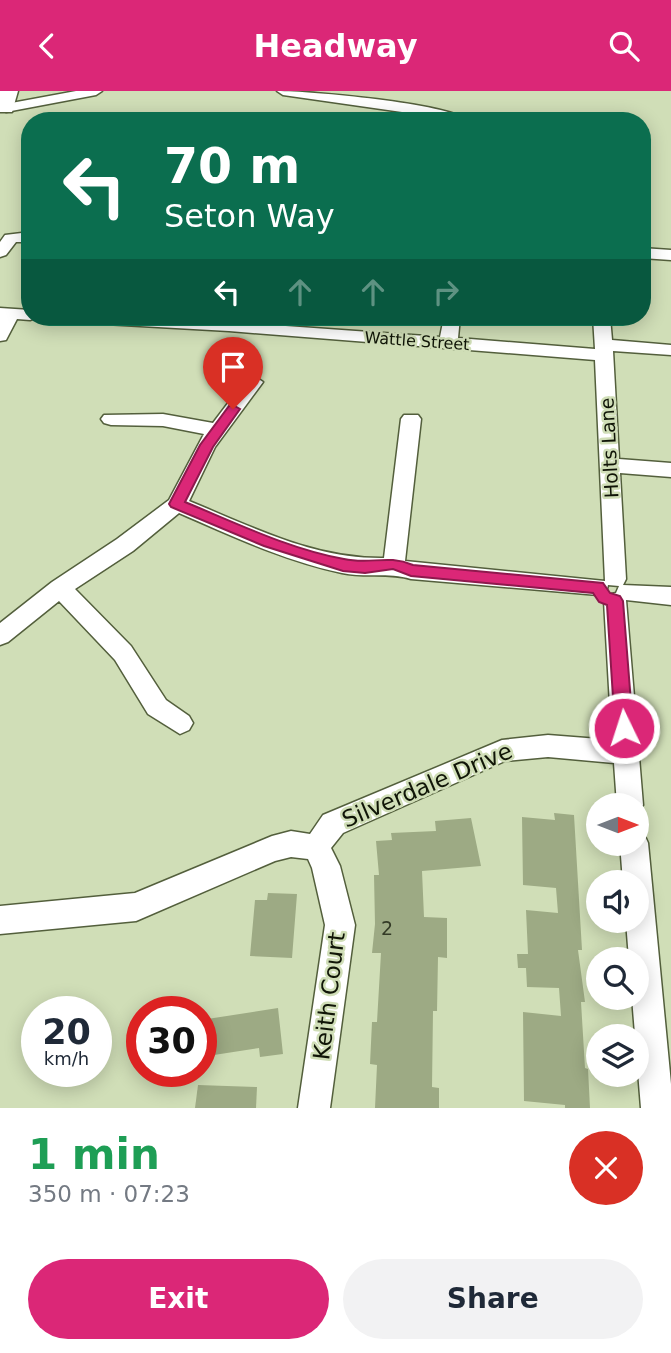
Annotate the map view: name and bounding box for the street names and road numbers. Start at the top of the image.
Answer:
street label: Wattle Street [364,328,470,354]
street label: Holts Lane [595,397,623,499]
street label: Silverdale Drive [338,737,516,833]
street label: Keith Court [308,931,350,1061]

